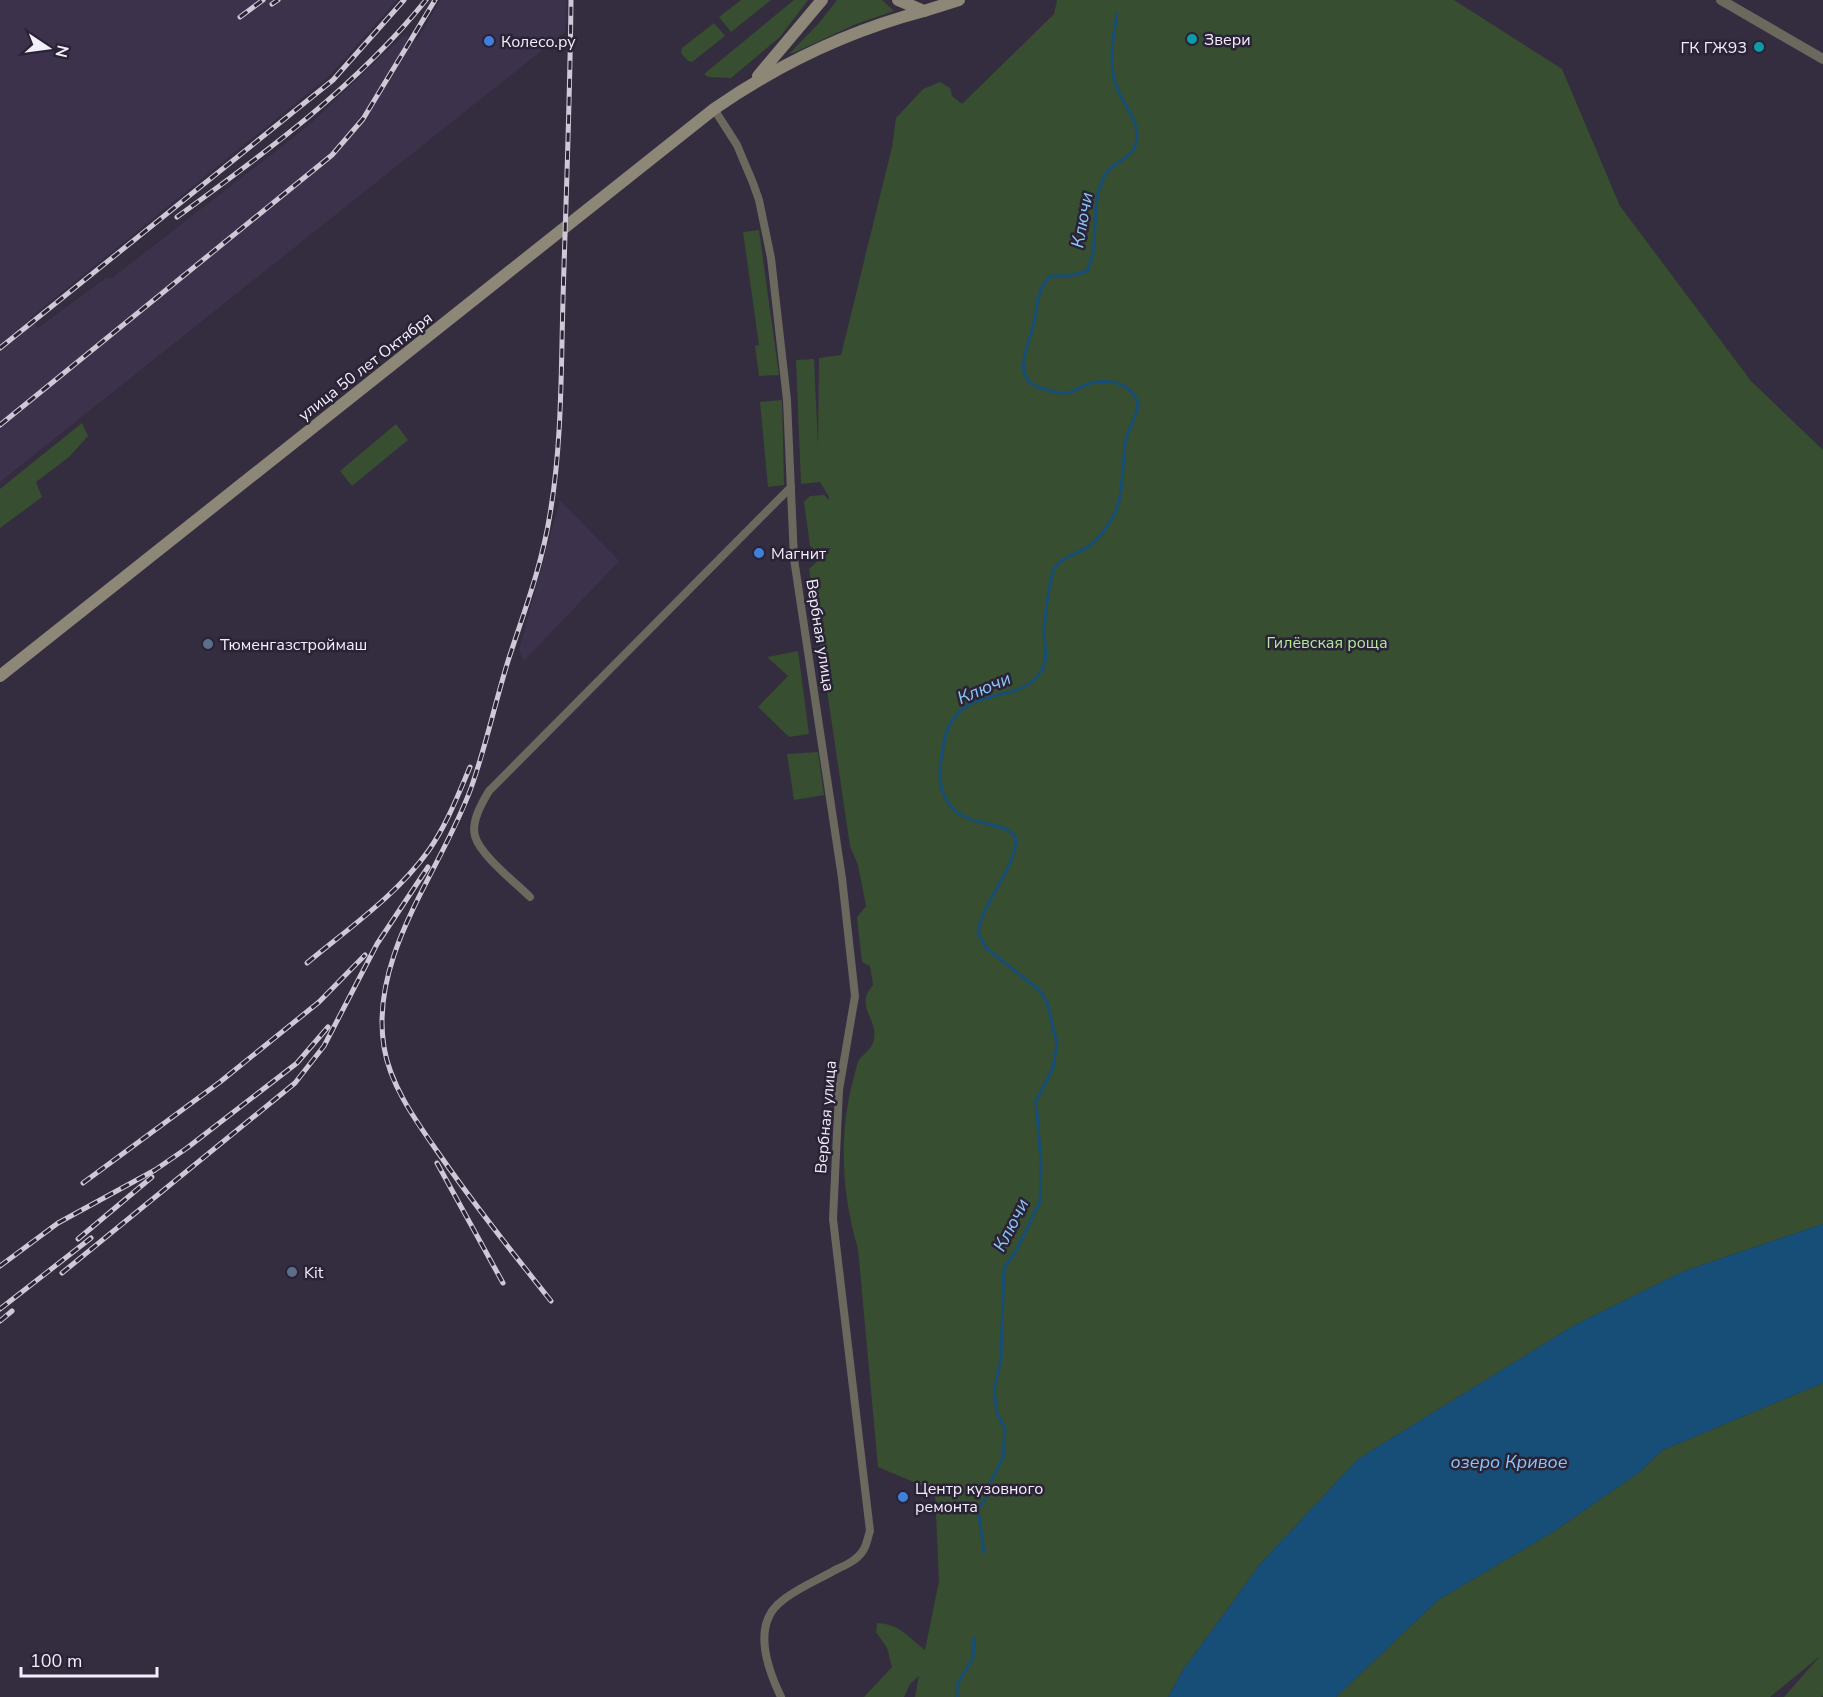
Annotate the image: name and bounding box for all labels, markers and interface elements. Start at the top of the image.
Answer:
north arrow [18,18,78,78]
place label: Звери [1204,29,1251,51]
place label: Колесо.ру [501,31,576,53]
marker: Звери [1185,32,1199,46]
marker: Колесо.ру [482,34,496,48]
place label: ГК ГЖ93 [1681,37,1747,59]
marker: ГК ГЖ93 [1752,40,1766,54]
text: N [50,43,74,59]
water label: Ключи [1065,190,1099,250]
street label: улица 50 лет Октября [294,307,437,426]
place label: Магнит [771,543,827,565]
marker: Магнит [752,546,766,560]
street label: Вербная улица [800,577,840,693]
park label: Гилёвская роща [1266,632,1388,654]
place label: Тюменгазстроймаш [220,634,367,656]
marker: Тюменгазстроймаш [201,637,215,651]
water label: Ключи [953,666,1015,710]
street label: Вербная улица [810,1060,842,1175]
water label: Ключи [988,1195,1034,1255]
place label: Kit [304,1262,324,1284]
marker: Kit [285,1265,299,1279]
water label: озеро Кривое [1451,1450,1568,1474]
place label: Центр кузовного ремонта [915,1478,1043,1518]
marker: Центр кузовного ремонта [896,1490,910,1504]
scale bar [21,1640,158,1678]
text: 100 m [30,1649,82,1673]

